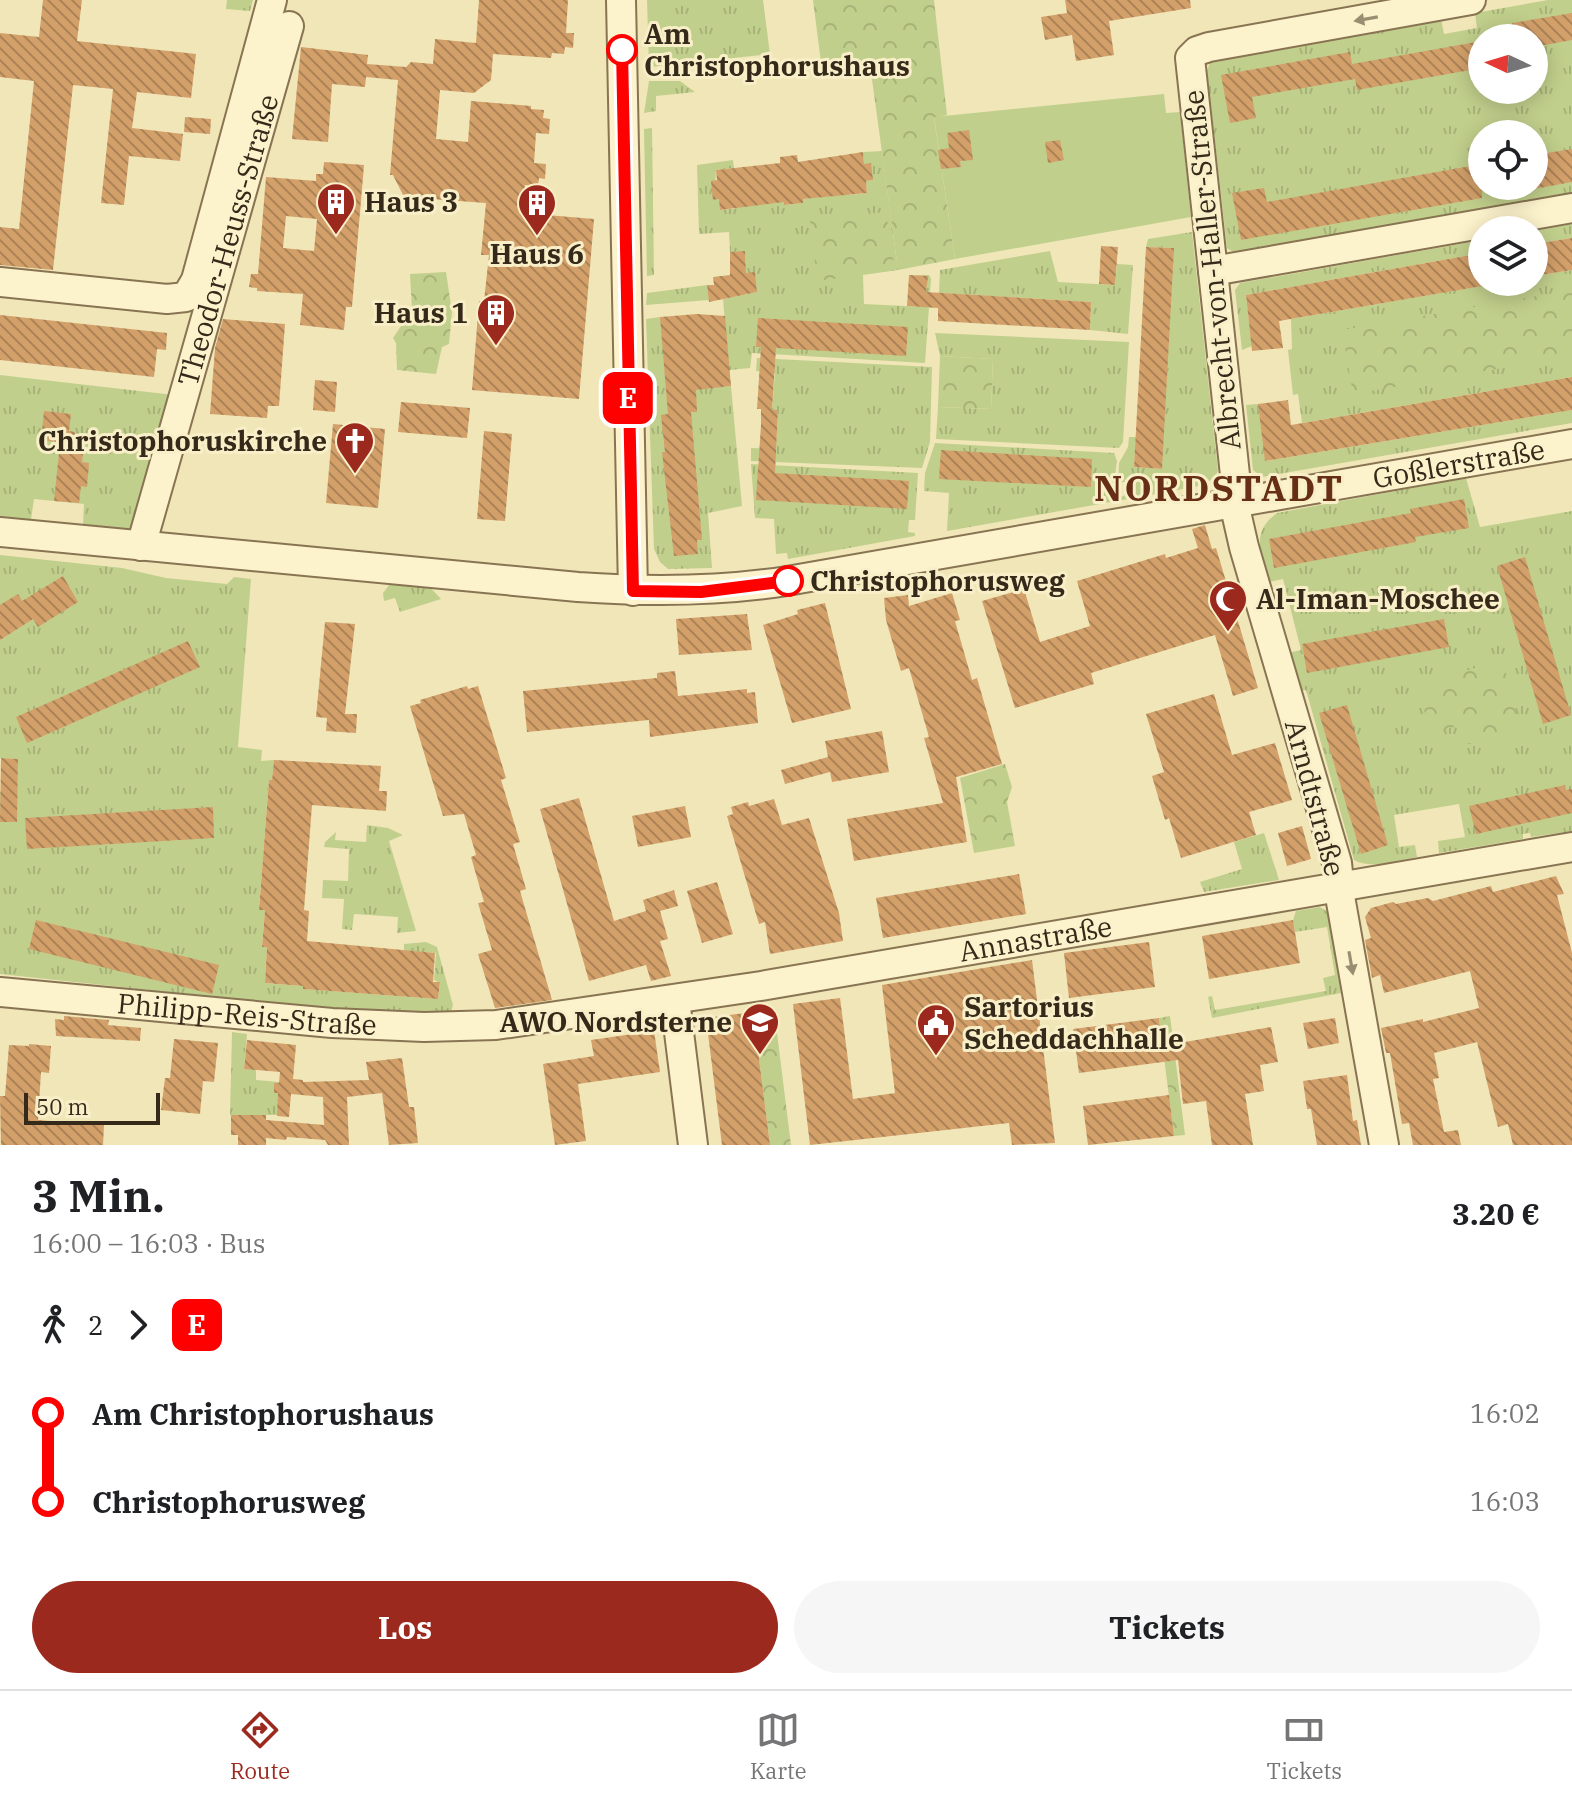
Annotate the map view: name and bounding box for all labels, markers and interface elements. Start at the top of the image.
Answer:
one-way arrow [1353,13,1378,25]
place label: Am Christophorushaus [644,15,910,84]
north arrow [1468,24,1548,104]
map controls [1468,24,1548,296]
marker: Am Christophorushaus [607,35,637,65]
street label: Albrecht-von-Haller-Straße [1174,88,1249,452]
street label: Theodor-Heuss-Straße [168,90,287,390]
button: locate [1468,120,1548,200]
building icon: Haus 3 [315,181,357,236]
building icon: Haus 6 [516,182,558,237]
place label: Haus 3 [364,183,458,220]
button: layers [1468,216,1548,296]
place label: Haus 6 [490,235,584,272]
building icon: Haus 1 [475,292,517,347]
place label: Haus 1 [374,294,468,331]
line badge: E [602,372,654,424]
text: E [619,379,637,416]
church icon: Christophoruskirche [334,420,376,475]
place label: Christophoruskirche [38,422,327,459]
street label: Goßlerstraße [1370,430,1547,496]
district label: NORDSTADT [1094,464,1344,511]
place label: Christophorusweg [810,562,1066,599]
marker: Christophorusweg [773,566,803,596]
mosque icon: Al-Iman-Moschee [1207,578,1249,633]
place label: Al-Iman-Moschee [1256,580,1500,617]
street label: Arndtstraße [1277,716,1354,880]
street label: Annastraße [956,907,1115,970]
one-way arrow [1346,951,1358,976]
street label: Philipp-Reis-Straße [116,984,377,1043]
place label: Sartorius Scheddachhalle [964,988,1184,1057]
school or university icon: AWO Nordsterne [739,1001,781,1056]
public building icon: Sartorius Scheddachhalle [915,1002,957,1057]
place label: AWO Nordsterne [499,1003,732,1040]
scale bar [24,1089,160,1125]
text: 50 m [36,1092,88,1121]
text: 3 Min. [32,1167,165,1224]
text: 3.20 € [1452,1194,1540,1233]
text: 16:00 – 16:03 · Bus [32,1226,266,1260]
icon: walk [32,1303,76,1347]
icon: forward [116,1303,160,1347]
text: E [188,1306,206,1343]
text: 2 [88,1308,104,1342]
text: Am Christophorushaus [92,1394,434,1433]
text: 16:02 [1470,1396,1540,1430]
text: Christophorusweg [92,1482,365,1521]
text: 16:03 [1470,1484,1540,1518]
button: Los [32,1581,778,1673]
button: Tickets [794,1581,1540,1673]
tab: Route [230,1708,290,1785]
tab: Karte [750,1708,807,1785]
tab: Tickets [1267,1708,1342,1785]

